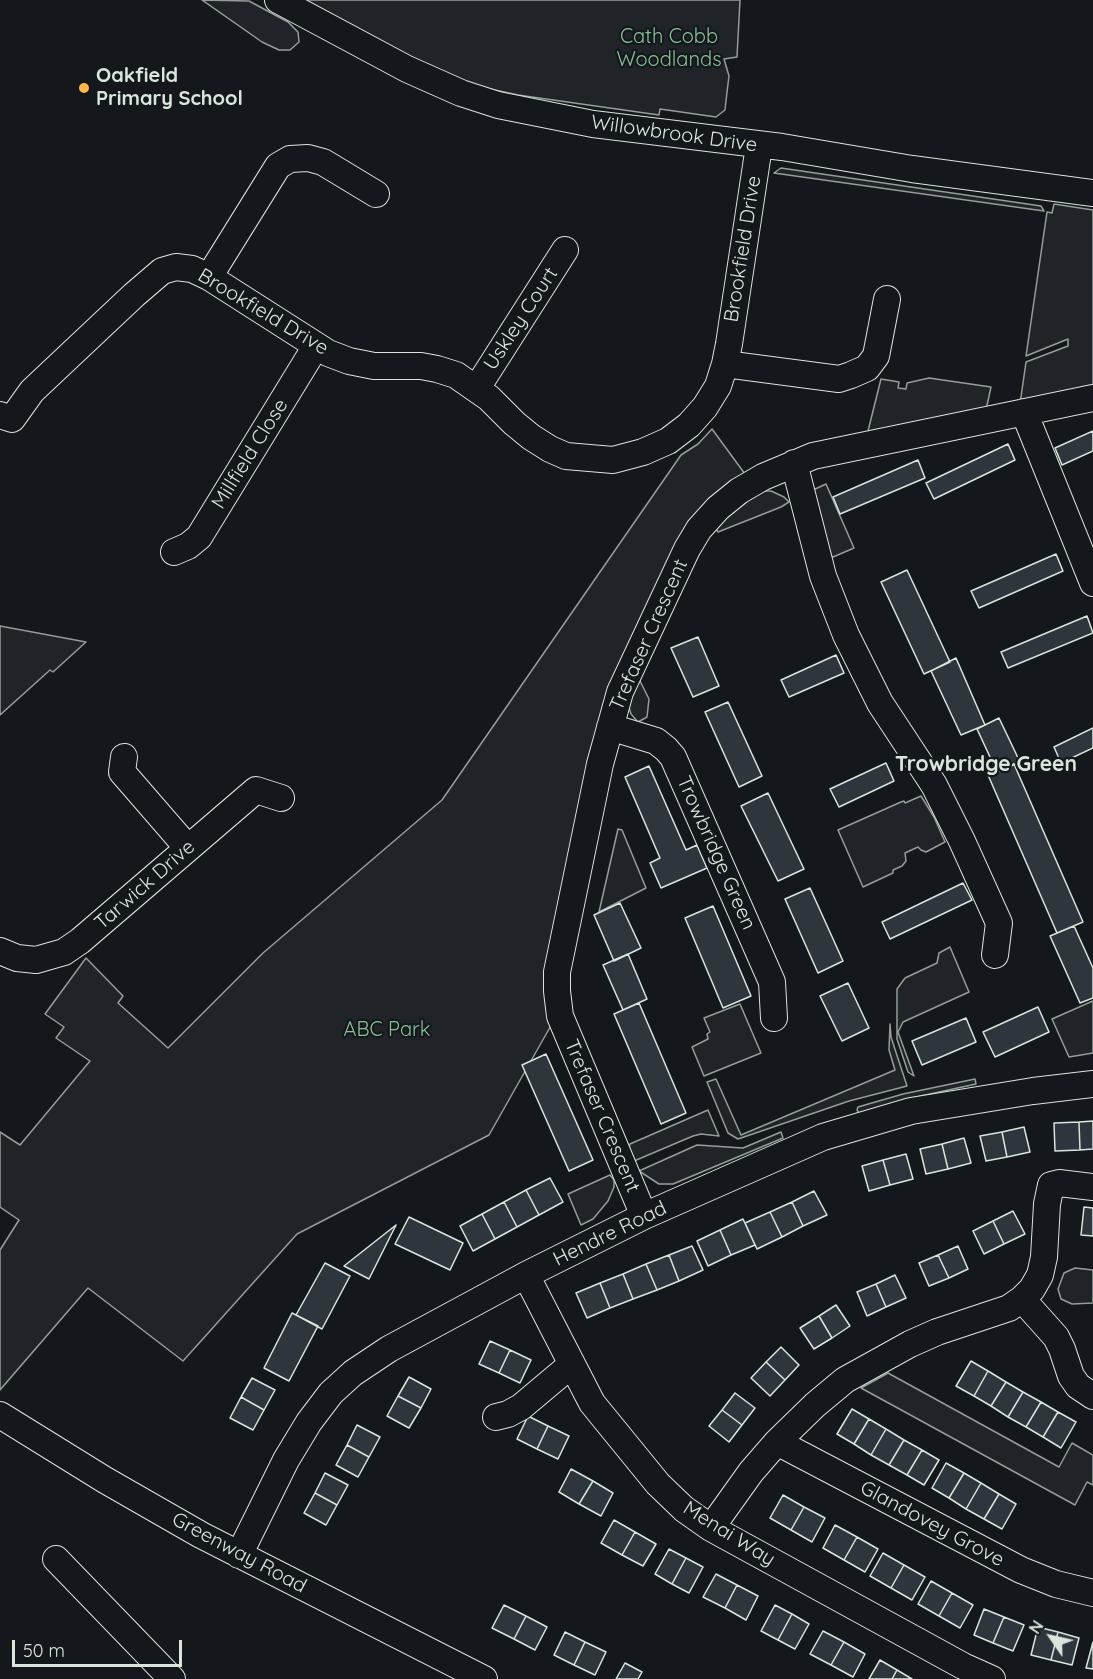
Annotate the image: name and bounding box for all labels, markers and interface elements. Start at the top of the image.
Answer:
park label: Cath Cobb Woodlands [616,25,722,72]
place label: Oakfield Primary School [96,64,243,111]
marker: Oakfield Primary School [77,81,91,95]
street label: Willowbrook Drive [589,110,759,158]
street label: Brookfield Drive [720,174,766,324]
street label: Uskley Court [479,263,563,375]
street label: Brookfield Drive [193,264,333,360]
street label: Millfield Close [207,395,293,513]
street label: Trefaser Crescent [605,555,693,715]
district label: Trowbridge Green [895,752,1077,778]
street label: Trowbridge Green [671,772,761,934]
street label: Tarwick Drive [90,835,200,935]
park label: ABC Park [344,1018,430,1042]
street label: Trefaser Crescent [559,1036,645,1196]
street label: Hendre Road [549,1196,671,1272]
street label: Glandovey Grove [856,1476,1008,1572]
street label: Menai Way [679,1496,779,1572]
street label: Greenway Road [168,1507,310,1599]
north arrow [1021,1607,1081,1667]
text: N [1024,1616,1048,1637]
scale bar [15,1628,184,1666]
text: 50 m [23,1639,65,1662]

